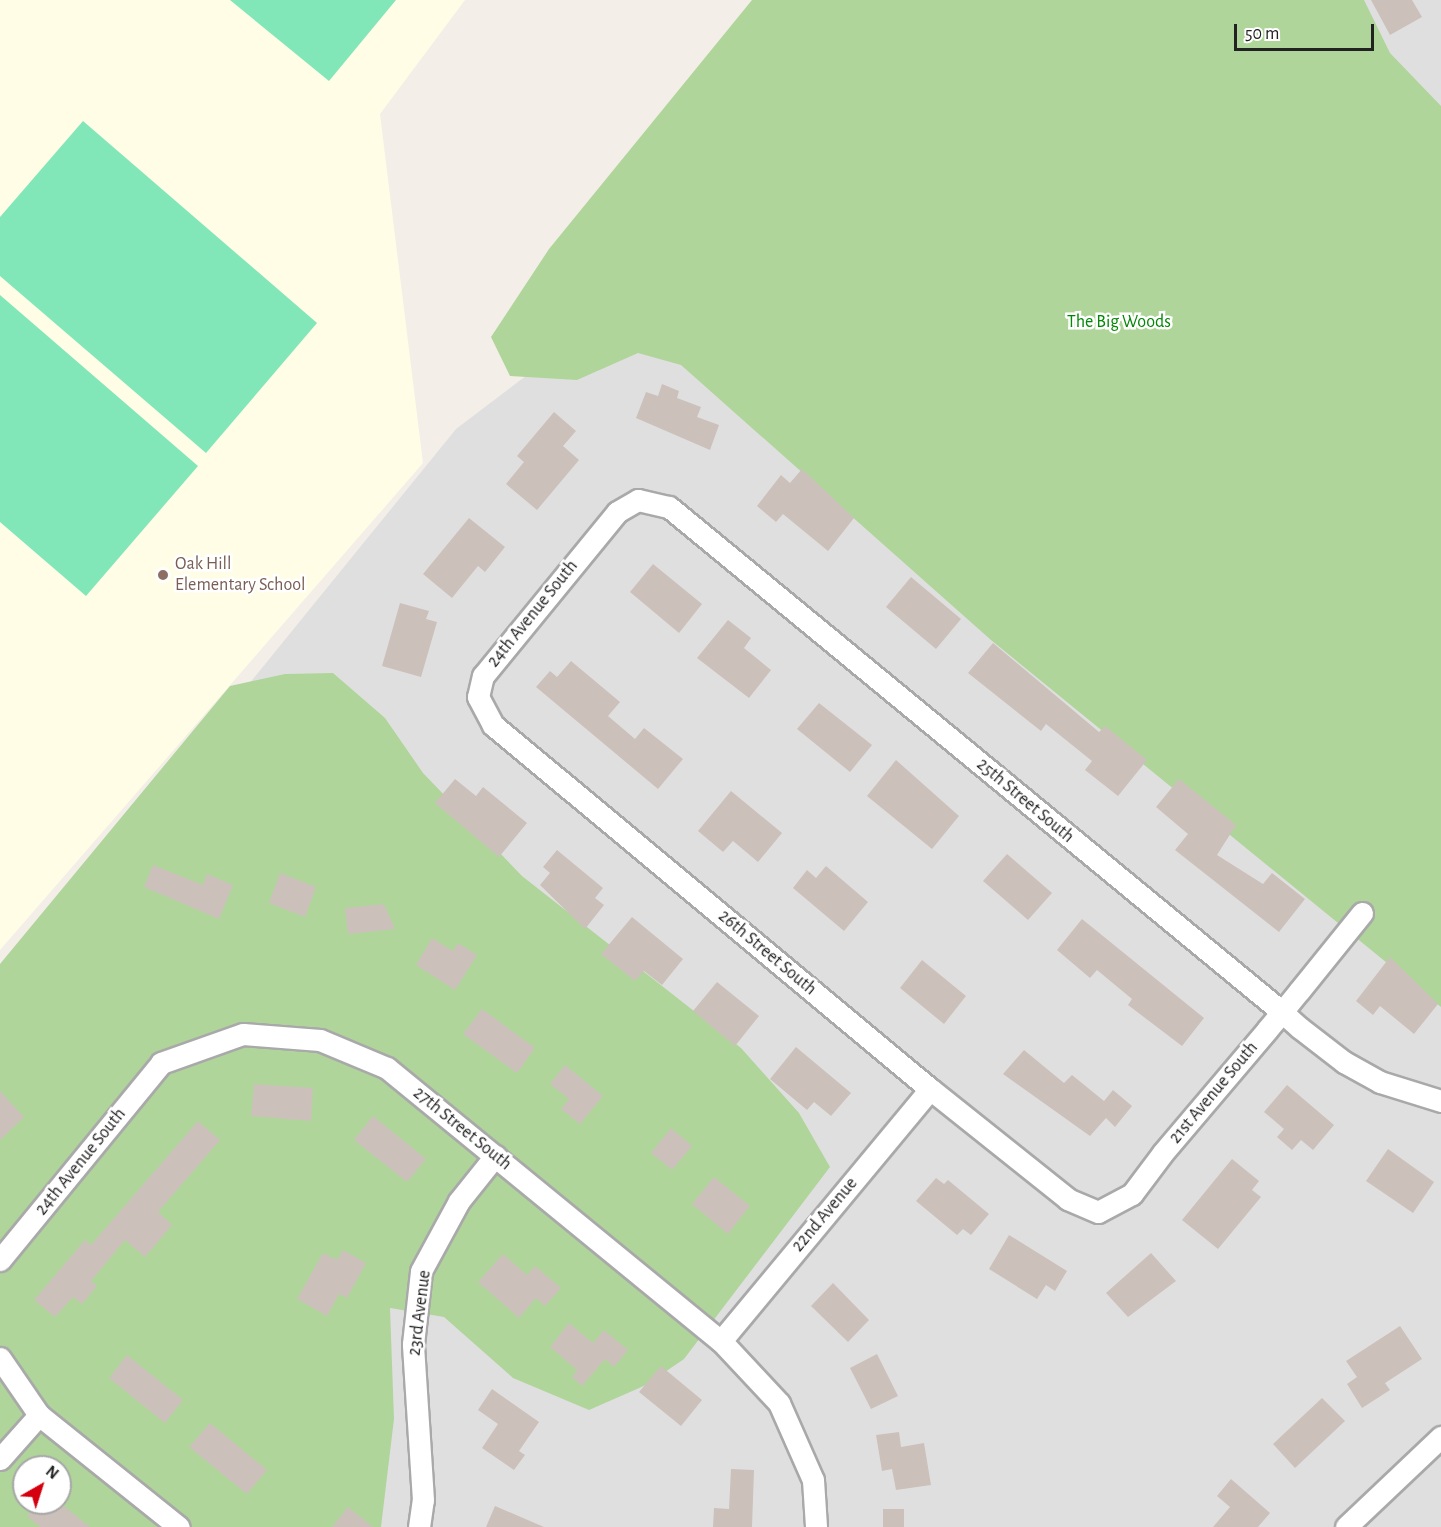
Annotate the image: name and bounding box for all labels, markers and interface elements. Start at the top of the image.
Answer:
scale bar [1237,12,1376,50]
text: 50 m [1245,25,1279,43]
park label: The Big Woods [1067,311,1171,333]
place label: Oak Hill Elementary School [175,554,305,596]
street label: 24th Avenue South [483,556,583,672]
marker: Oak Hill Elementary School [156,568,170,582]
street label: 25th Street South [972,754,1078,848]
street label: 26th Street South [714,906,820,1000]
street label: 21st Avenue South [1165,1038,1263,1148]
street label: 27th Street South [408,1083,516,1175]
street label: 24th Avenue South [31,1104,131,1220]
street label: 22nd Avenue [788,1173,862,1257]
street label: 23rd Avenue [404,1269,436,1357]
north arrow [12,1455,72,1515]
text: N [43,1463,61,1482]

